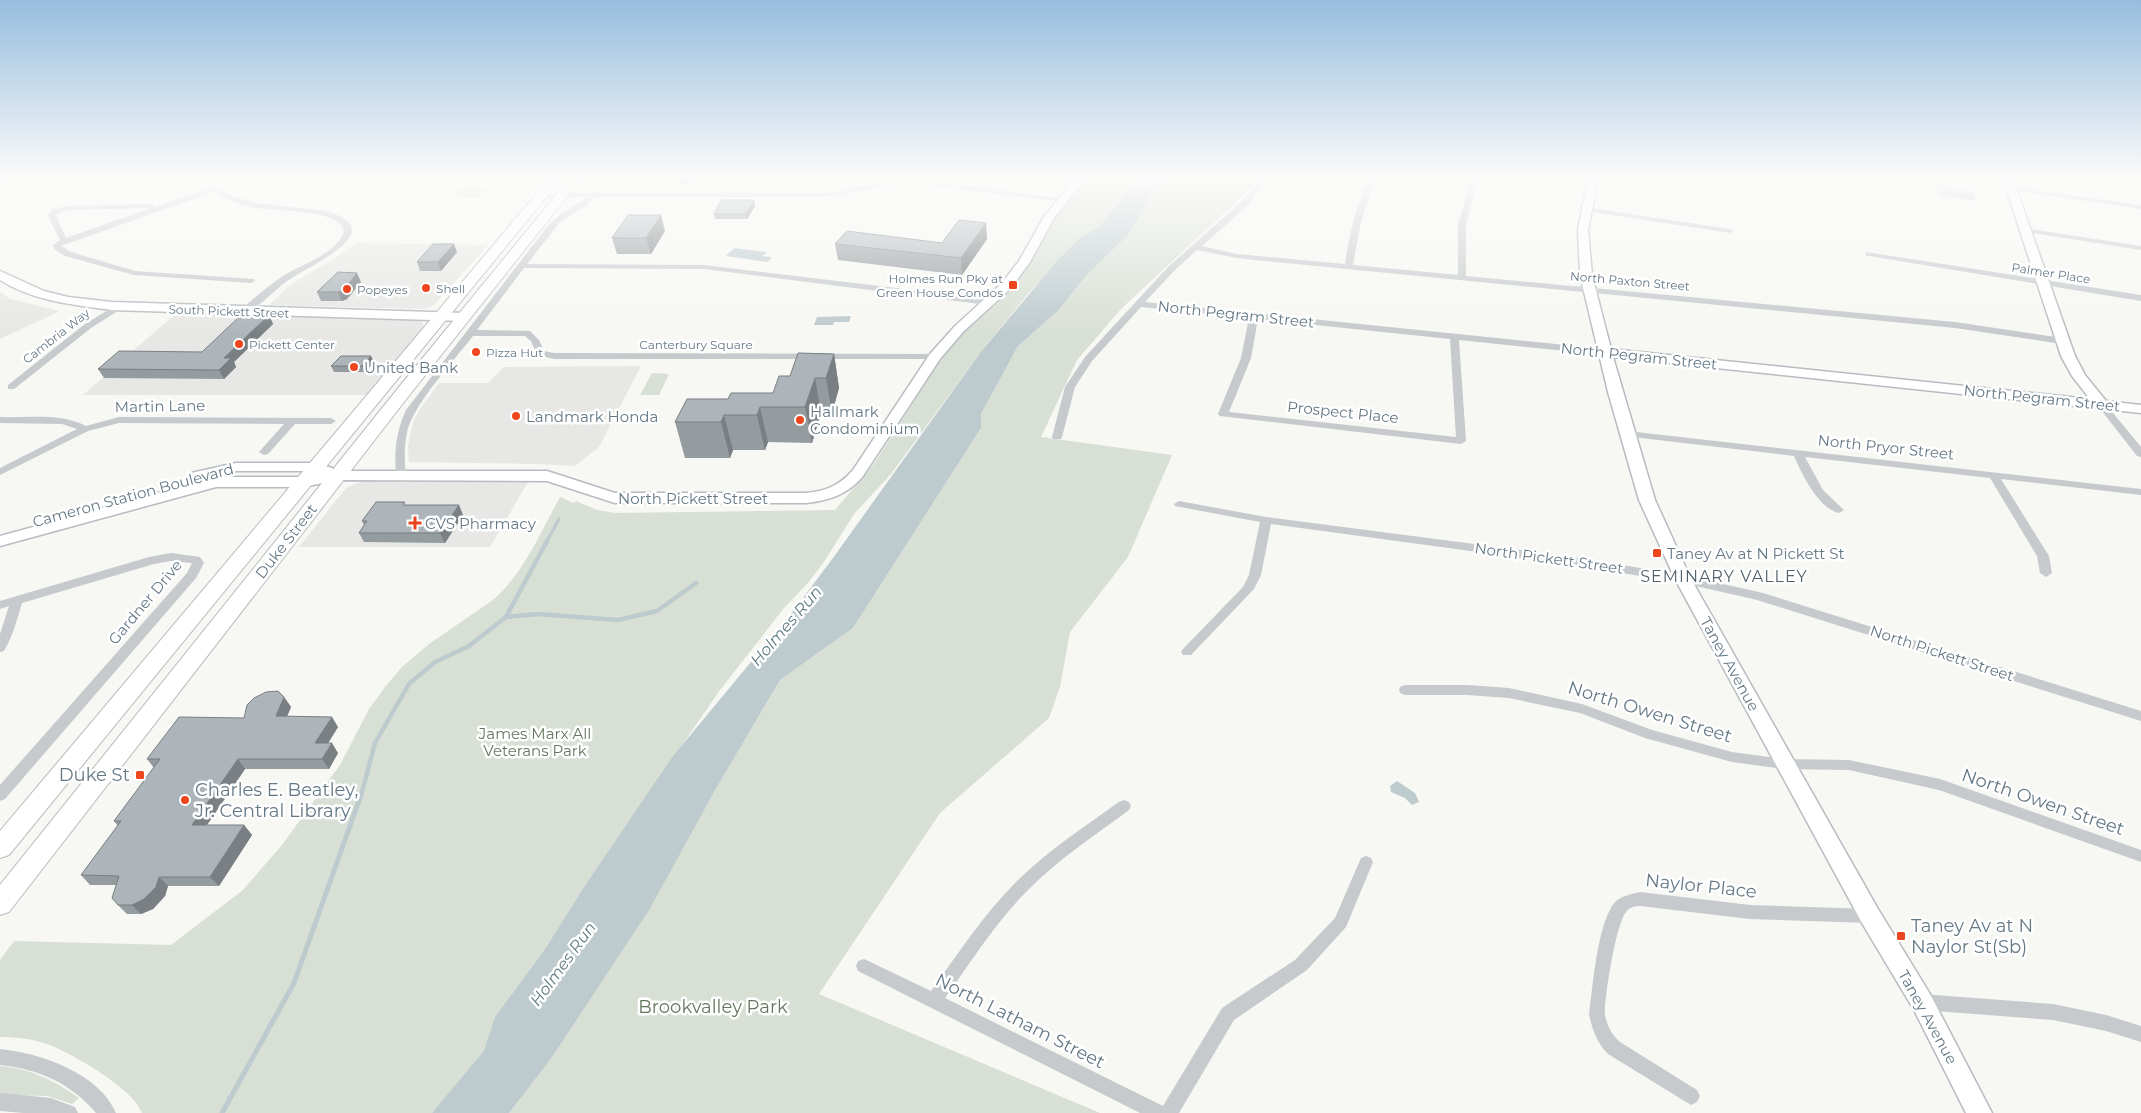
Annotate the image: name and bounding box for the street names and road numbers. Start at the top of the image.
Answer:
street label: Palmer Place [2011,259,2091,287]
street label: North Paxton Street [1570,268,1691,294]
street label: North Pegram Street [1157,296,1315,332]
street label: South Pickett Street [168,301,290,321]
street label: Cambria Way [20,305,93,367]
street label: Canterbury Square [639,337,753,352]
street label: North Pegram Street [1560,338,1718,374]
street label: North Pegram Street [1963,380,2121,416]
street label: Martin Lane [115,396,205,416]
street label: Prospect Place [1286,397,1400,427]
street label: North Pryor Street [1817,430,1955,464]
street label: Cameron Station Boulevard [30,459,236,531]
street label: North Pickett Street [618,489,768,508]
street label: Duke Street [251,500,321,582]
street label: North Pickett Street [1473,538,1625,578]
street label: Gardner Drive [104,556,186,648]
street label: Taney Avenue [1696,614,1764,714]
street label: North Pickett Street [1868,621,2016,685]
street label: North Owen Street [1565,677,1735,747]
street label: North Owen Street [1959,764,2127,840]
street label: Naylor Place [1644,869,1758,903]
street label: Taney Avenue [1894,967,1962,1067]
street label: North Latham Street [932,969,1108,1073]

